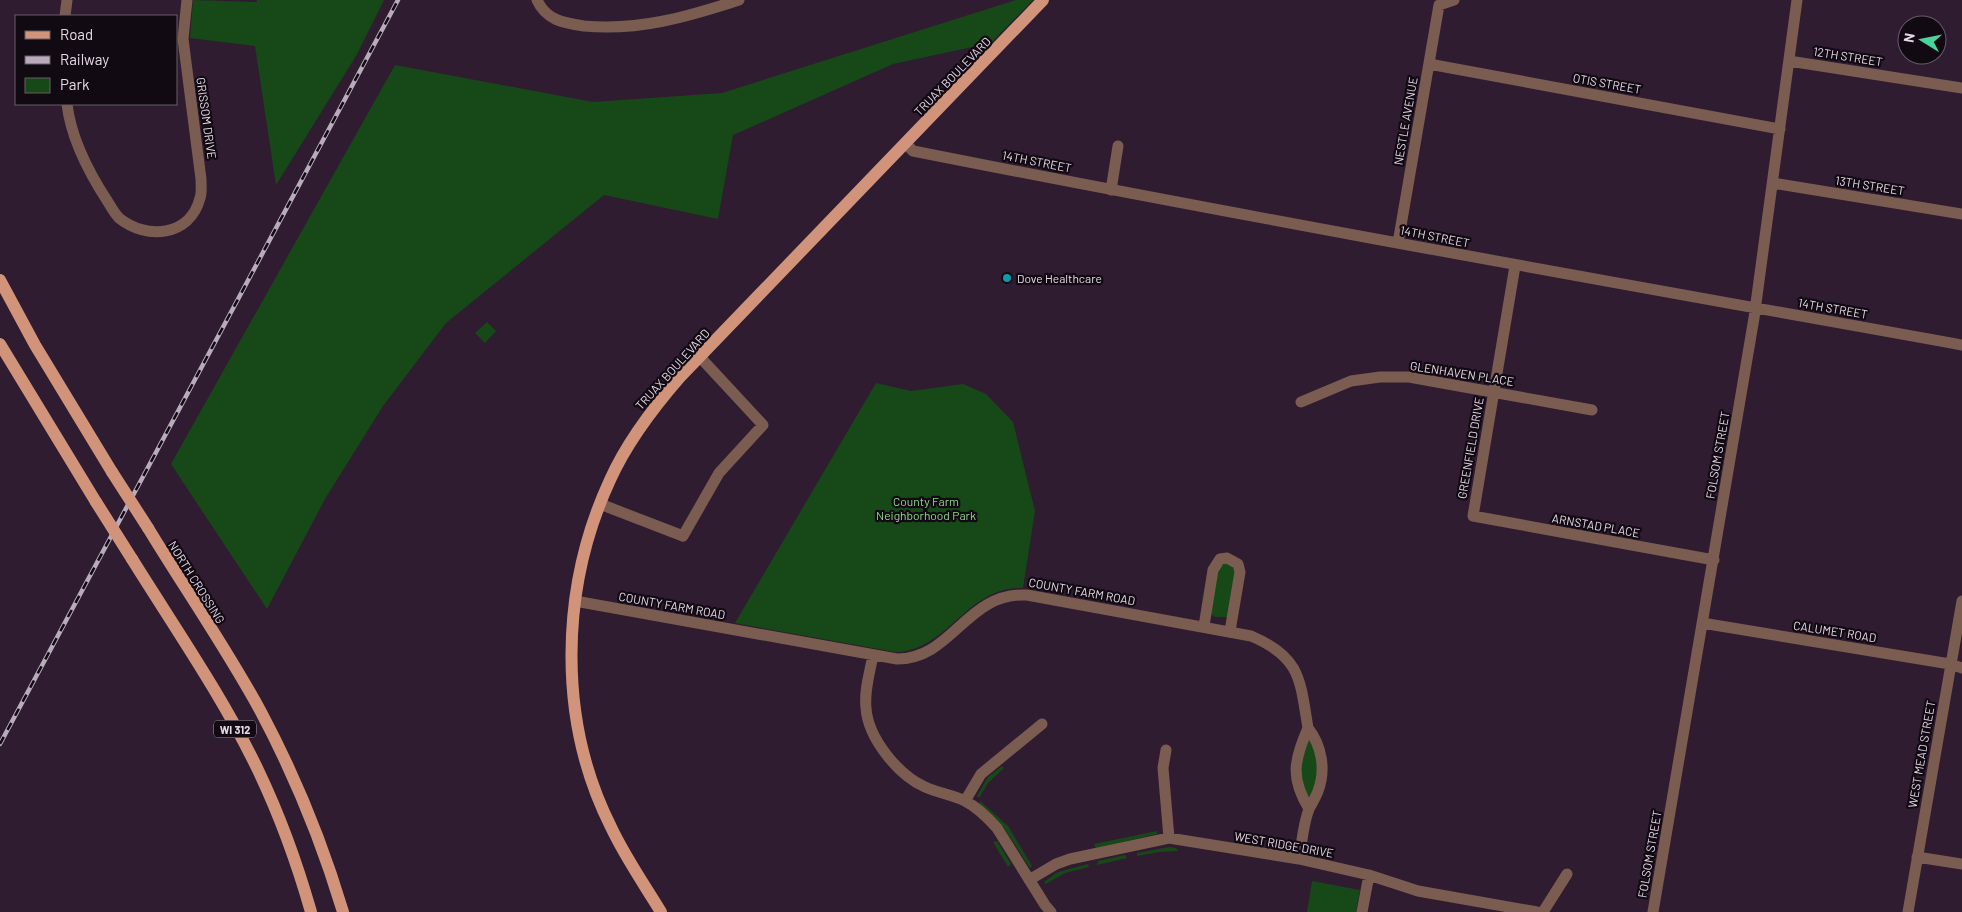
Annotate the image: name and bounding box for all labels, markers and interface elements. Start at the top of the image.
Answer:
legend [15,15,178,105]
north arrow [1897,15,1947,65]
text: Road [60,25,93,43]
text: N [1900,32,1918,44]
street label: TRUAX BOULEVARD [911,34,993,118]
street label: 12TH STREET [1812,44,1884,68]
text: Railway [60,50,109,68]
street label: OTIS STREET [1572,70,1642,96]
text: Park [60,75,90,93]
street label: GRISSOM DRIVE [194,76,220,160]
street label: NESTLE AVENUE [1390,76,1420,166]
street label: 14TH STREET [1001,147,1073,175]
street label: 13TH STREET [1834,173,1906,197]
street label: 14TH STREET [1399,222,1471,250]
place label: Dove Healthcare [1017,271,1102,285]
marker: Dove Healthcare [1001,272,1013,284]
street label: 14TH STREET [1797,295,1869,321]
street label: TRUAX BOULEVARD [632,326,712,412]
street label: GLENHAVEN PLACE [1409,358,1515,388]
street label: GREENFIELD DRIVE [1454,396,1486,500]
street label: FOLSOM STREET [1702,410,1732,500]
park label: County Farm Neighborhood Park [876,494,976,522]
street label: ARNSTAD PLACE [1551,510,1641,540]
street label: NORTH CROSSING [166,538,228,626]
street label: COUNTY FARM ROAD [1028,575,1136,607]
street label: COUNTY FARM ROAD [618,589,726,621]
street label: CALUMET ROAD [1793,618,1877,644]
street label: WEST MEAD STREET [1905,699,1937,809]
road number: WI 312 [214,721,256,738]
street label: FOLSOM STREET [1634,809,1664,899]
street label: WEST RIDGE DRIVE [1233,828,1335,860]

